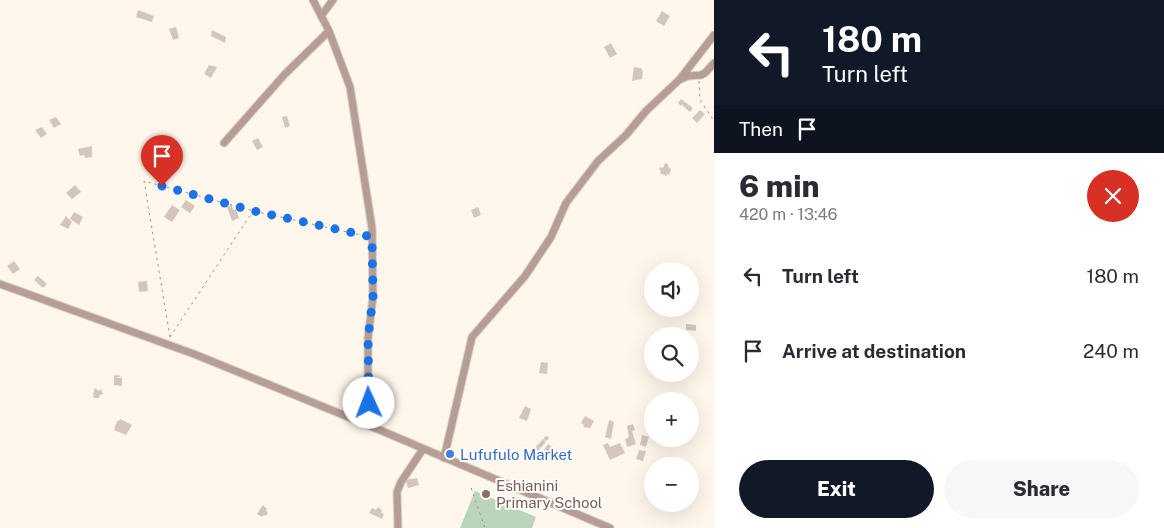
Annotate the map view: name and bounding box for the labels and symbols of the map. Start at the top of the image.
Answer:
pin [141,135,183,186]
position arrow [342,376,394,428]
place label: Lufufulo Market [460,446,573,463]
marker: Lufufulo Market [444,448,456,460]
place label: Eshianini Primary School [496,477,602,511]
marker: Eshianini Primary School [480,488,492,500]

